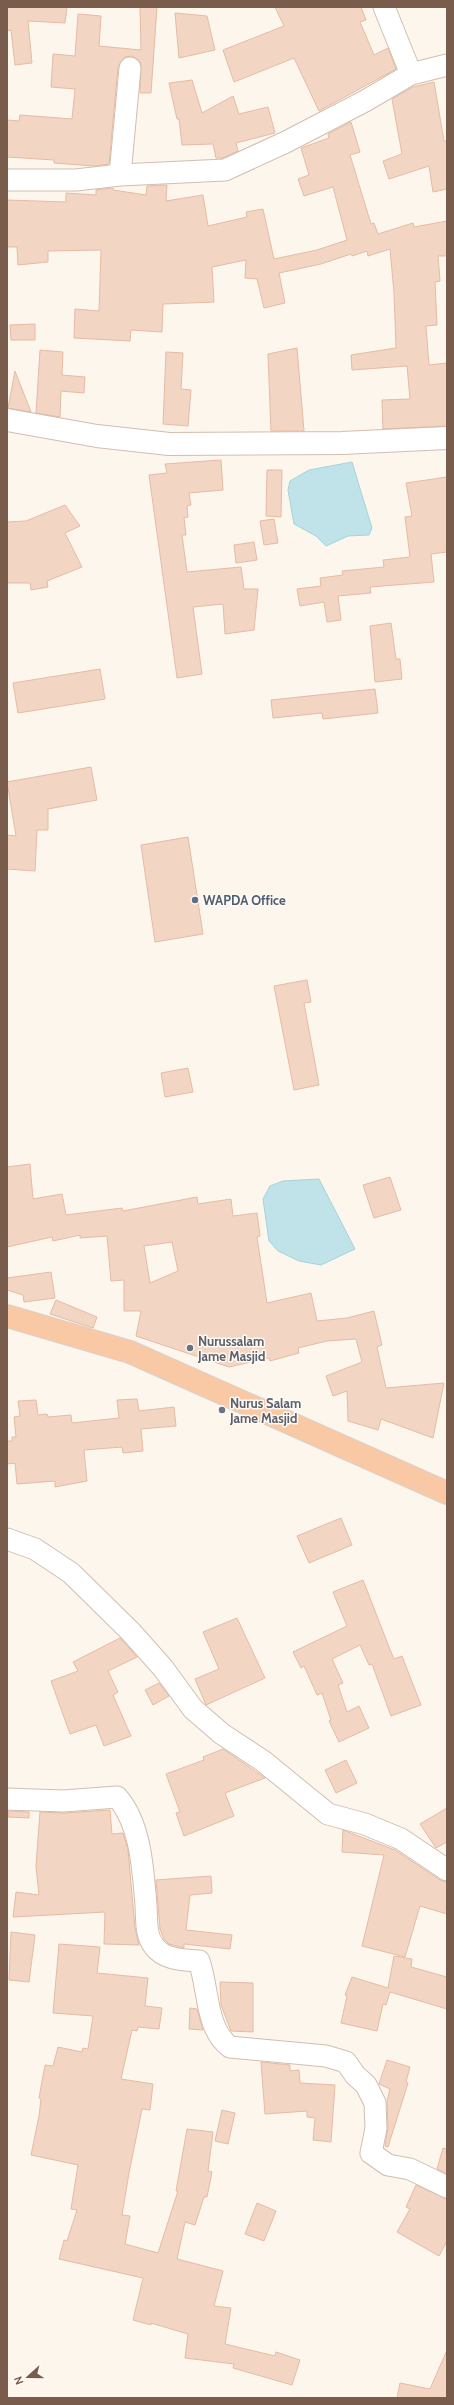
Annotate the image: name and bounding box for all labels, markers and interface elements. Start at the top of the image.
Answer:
place label: WAPDA Office [203,892,286,908]
marker: WAPDA Office [190,895,200,905]
place label: Nurussalam Jame Masjid [197,1333,265,1364]
marker: Nurussalam Jame Masjid [185,1343,195,1353]
place label: Nurus Salam Jame Masjid [229,1395,301,1426]
marker: Nurus Salam Jame Masjid [217,1405,227,1415]
north arrow [8,2357,48,2397]
text: N [11,2374,27,2387]

